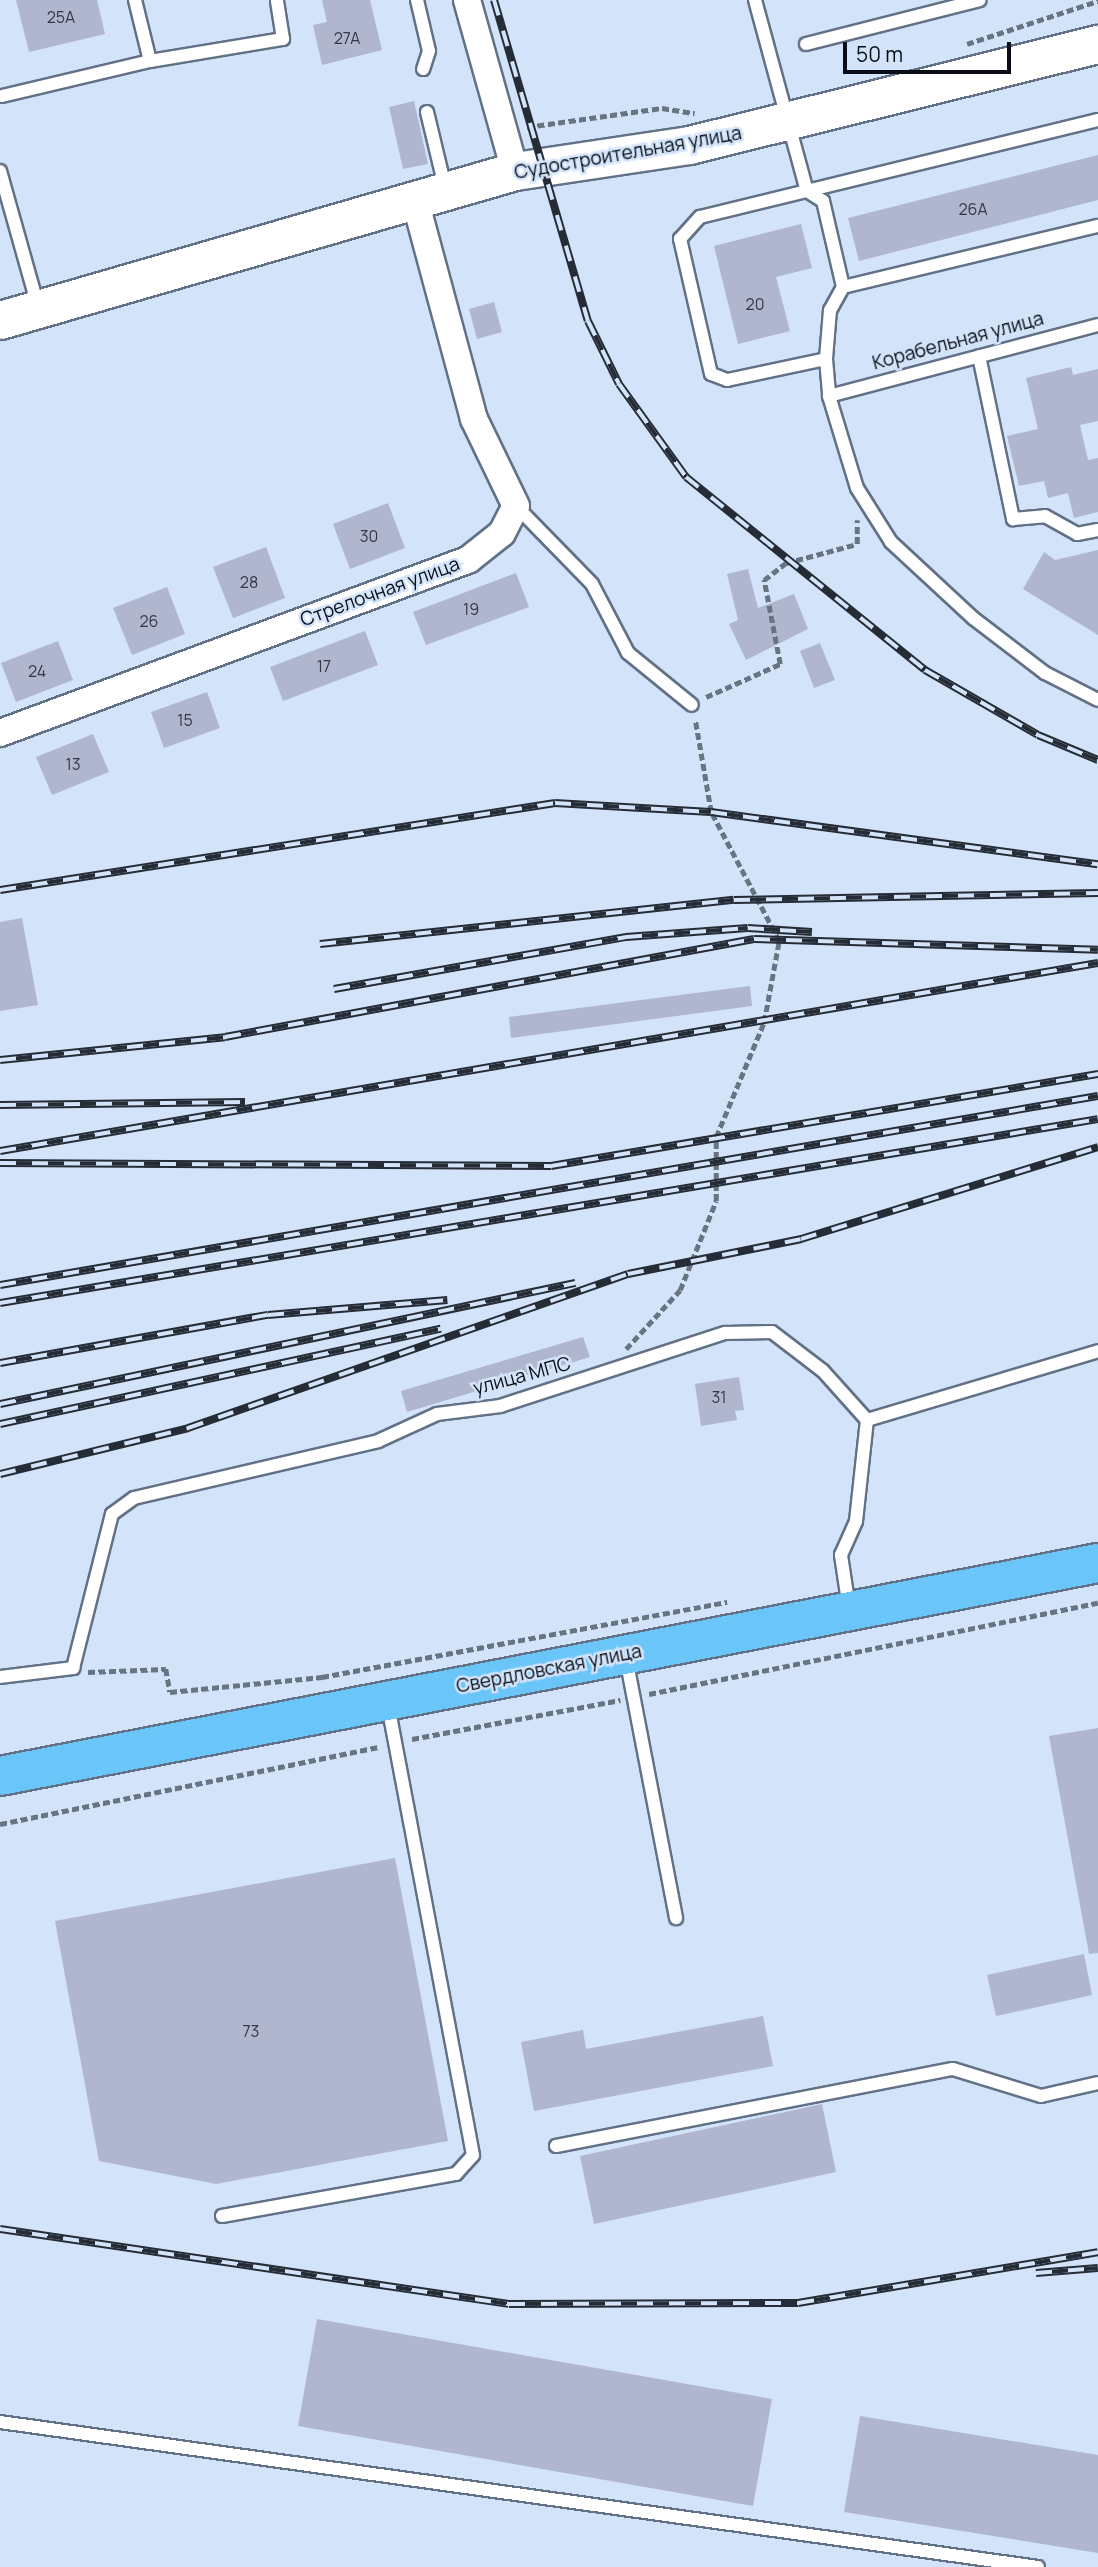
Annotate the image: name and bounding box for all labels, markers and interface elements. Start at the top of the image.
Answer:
house number: 25А [47,7,75,27]
house number: 27А [334,28,360,48]
scale bar [846,28,1014,72]
text: 50 m [856,40,903,68]
street label: Судостроительная улица [513,122,743,184]
house number: 26А [958,199,988,219]
house number: 20 [746,294,764,314]
street label: Корабельная улица [870,307,1046,375]
house number: 30 [360,526,378,546]
street label: Стрелочная улица [297,553,463,631]
house number: 28 [240,572,258,592]
house number: 19 [463,599,479,619]
house number: 26 [139,611,159,631]
house number: 17 [317,656,331,676]
house number: 24 [28,661,46,681]
house number: 15 [177,710,193,730]
house number: 13 [65,754,81,774]
street label: улица МПС [471,1352,573,1400]
house number: 31 [711,1387,727,1407]
street label: Свердловская улица [454,1640,644,1698]
house number: 73 [243,2021,259,2041]

